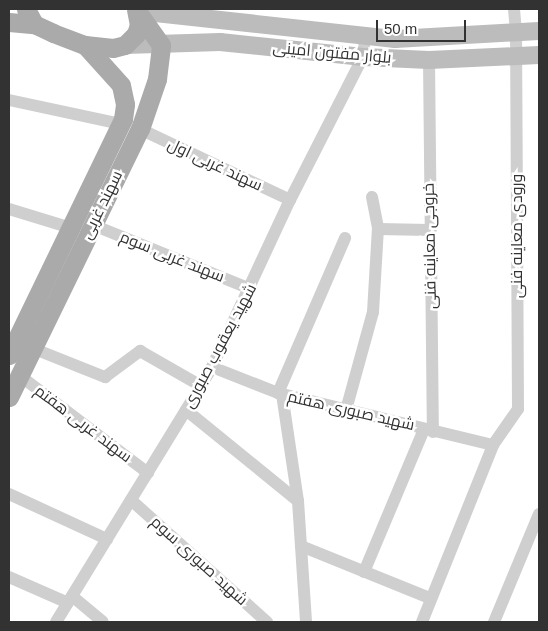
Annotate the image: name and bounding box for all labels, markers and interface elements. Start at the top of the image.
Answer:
scale bar [378,10,468,42]
text: 50 m [384,20,417,37]
street label: بلوار مفتون امینی [272,38,392,68]
street label: سهند غربی اول [165,135,265,195]
street label: سهند غربی [77,167,127,243]
street label: ورودی معاینه فنی [507,174,527,298]
street label: خروجی معاینه فنی [419,183,441,309]
street label: سهند غربی سوم [117,227,227,287]
street label: شهید یعقوب صبوری [179,281,261,411]
street label: سهند غربی هفتم [31,381,135,467]
street label: شهید صبوری هفتم [286,387,416,435]
street label: شهید صبوری سوم [146,512,252,610]

